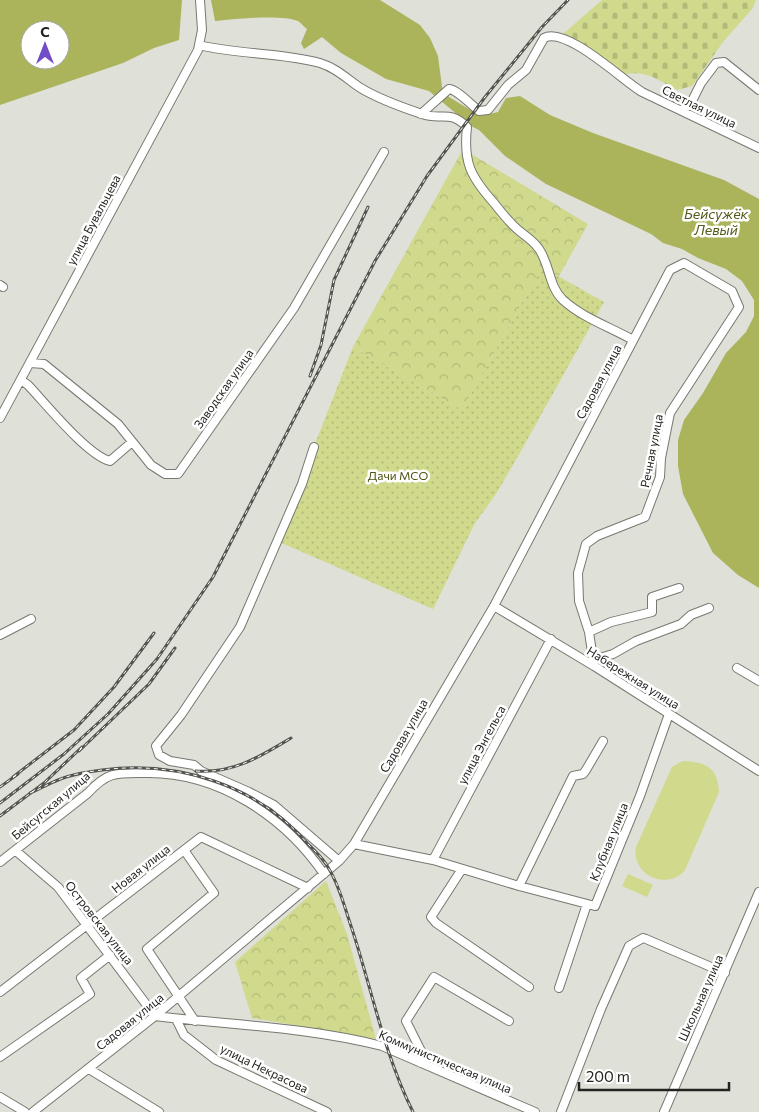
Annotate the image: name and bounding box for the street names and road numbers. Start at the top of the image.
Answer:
street label: Светлая улица [660,82,739,130]
street label: улица Бувальцева [63,172,123,267]
street label: Садовая улица [573,342,624,421]
street label: Заводская улица [191,346,256,431]
street label: Речная улица [637,413,665,489]
street label: Набережная улица [585,643,682,711]
street label: Садовая улица [376,696,430,775]
street label: улица Энгельса [455,703,508,786]
street label: Бейсугская улица [8,768,92,842]
street label: Клубная улица [586,801,630,883]
street label: Новая улица [108,841,172,895]
street label: Островская улица [63,878,137,967]
street label: Школьная улица [675,952,725,1043]
street label: Садовая улица [93,990,166,1053]
street label: Коммунистическая улица [377,1027,514,1095]
street label: улица Некрасова [218,1041,311,1095]

